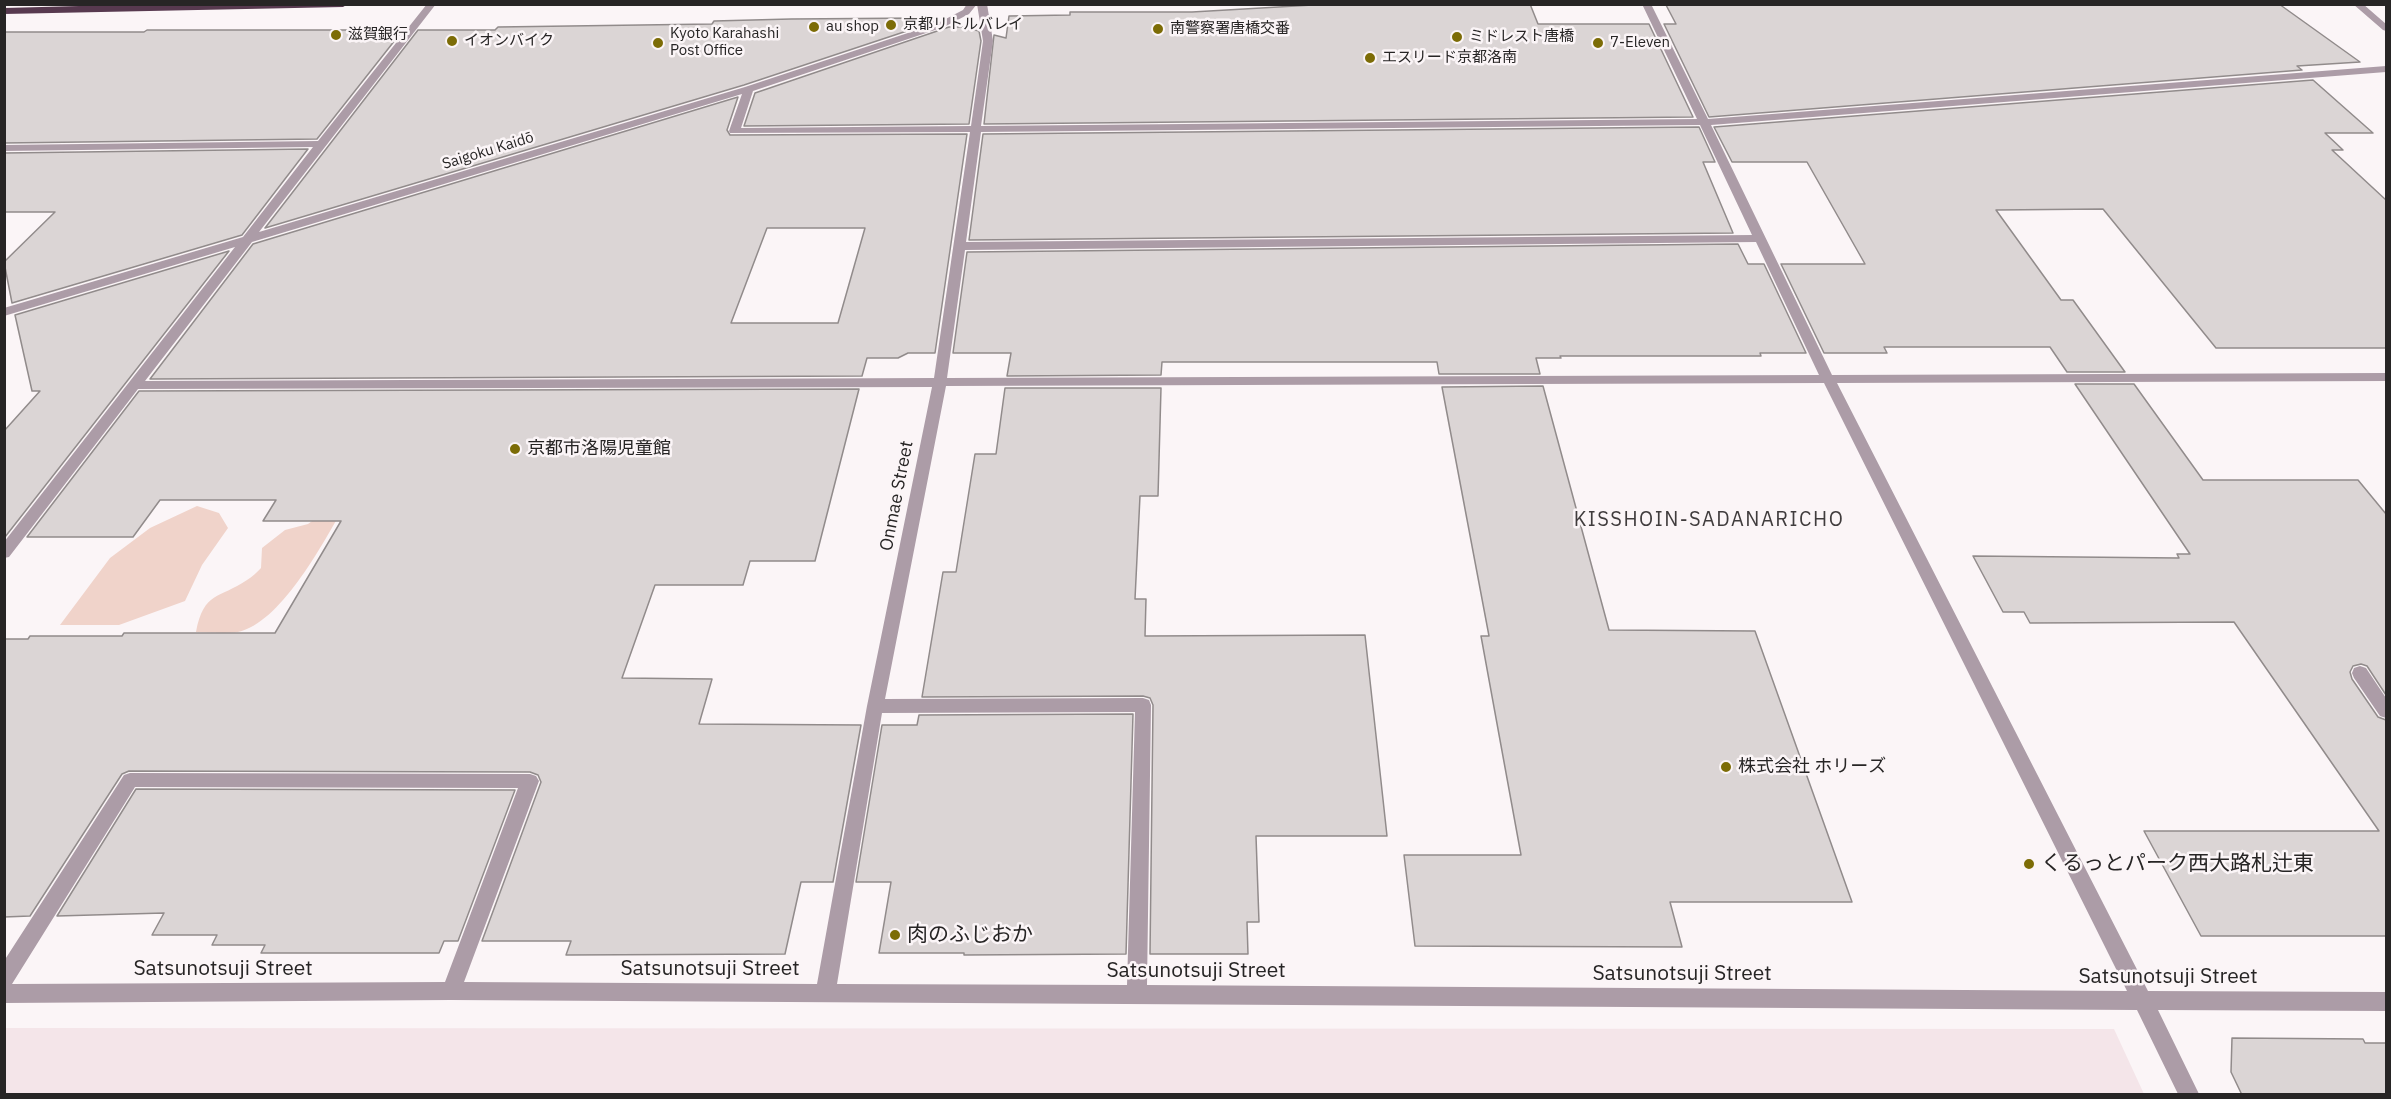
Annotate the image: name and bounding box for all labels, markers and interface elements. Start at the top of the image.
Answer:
place label: 京都リトルバレイ [903,16,1023,34]
place label: au shop [826,18,879,36]
marker: 京都リトルバレイ [884,18,898,32]
marker: au shop [807,20,821,34]
place label: 南警察署唐橋交番 [1170,20,1290,38]
marker: 南警察署唐橋交番 [1151,22,1165,36]
place label: Kyoto Karahashi Post Office [670,25,779,60]
place label: 滋賀銀行 [348,26,408,44]
marker: 滋賀銀行 [329,28,343,42]
place label: ミドレスト唐橋 [1469,28,1574,46]
marker: ミドレスト唐橋 [1450,30,1464,44]
place label: イオンバイク [464,32,554,50]
marker: イオンバイク [445,34,459,48]
place label: 7-Eleven [1610,34,1670,52]
marker: Kyoto Karahashi Post Office [651,36,665,50]
marker: 7-Eleven [1591,36,1605,50]
place label: エスリード京都洛南 [1382,49,1517,67]
marker: エスリード京都洛南 [1363,51,1377,65]
street label: Saigoku Kaidō [440,129,536,173]
place label: 京都市洛陽児童館 [527,438,671,460]
street label: Onmae Street [876,439,918,553]
marker: 京都市洛陽児童館 [508,442,522,456]
district label: KISSHOIN-SADANARICHO [1574,508,1844,532]
place label: 株式会社 ホリーズ [1738,756,1886,778]
marker: 株式会社 ホリーズ [1719,760,1733,774]
place label: くるっとパーク西大路札辻東 [2041,851,2314,877]
marker: くるっとパーク西大路札辻東 [2022,857,2036,871]
place label: 肉のふじおか [907,922,1033,948]
marker: 肉のふじおか [888,928,902,942]
street label: Satsunotsuji Street [133,956,313,982]
street label: Satsunotsuji Street [620,956,800,982]
street label: Satsunotsuji Street [1106,958,1286,984]
street label: Satsunotsuji Street [1592,961,1772,987]
street label: Satsunotsuji Street [2078,964,2258,990]

